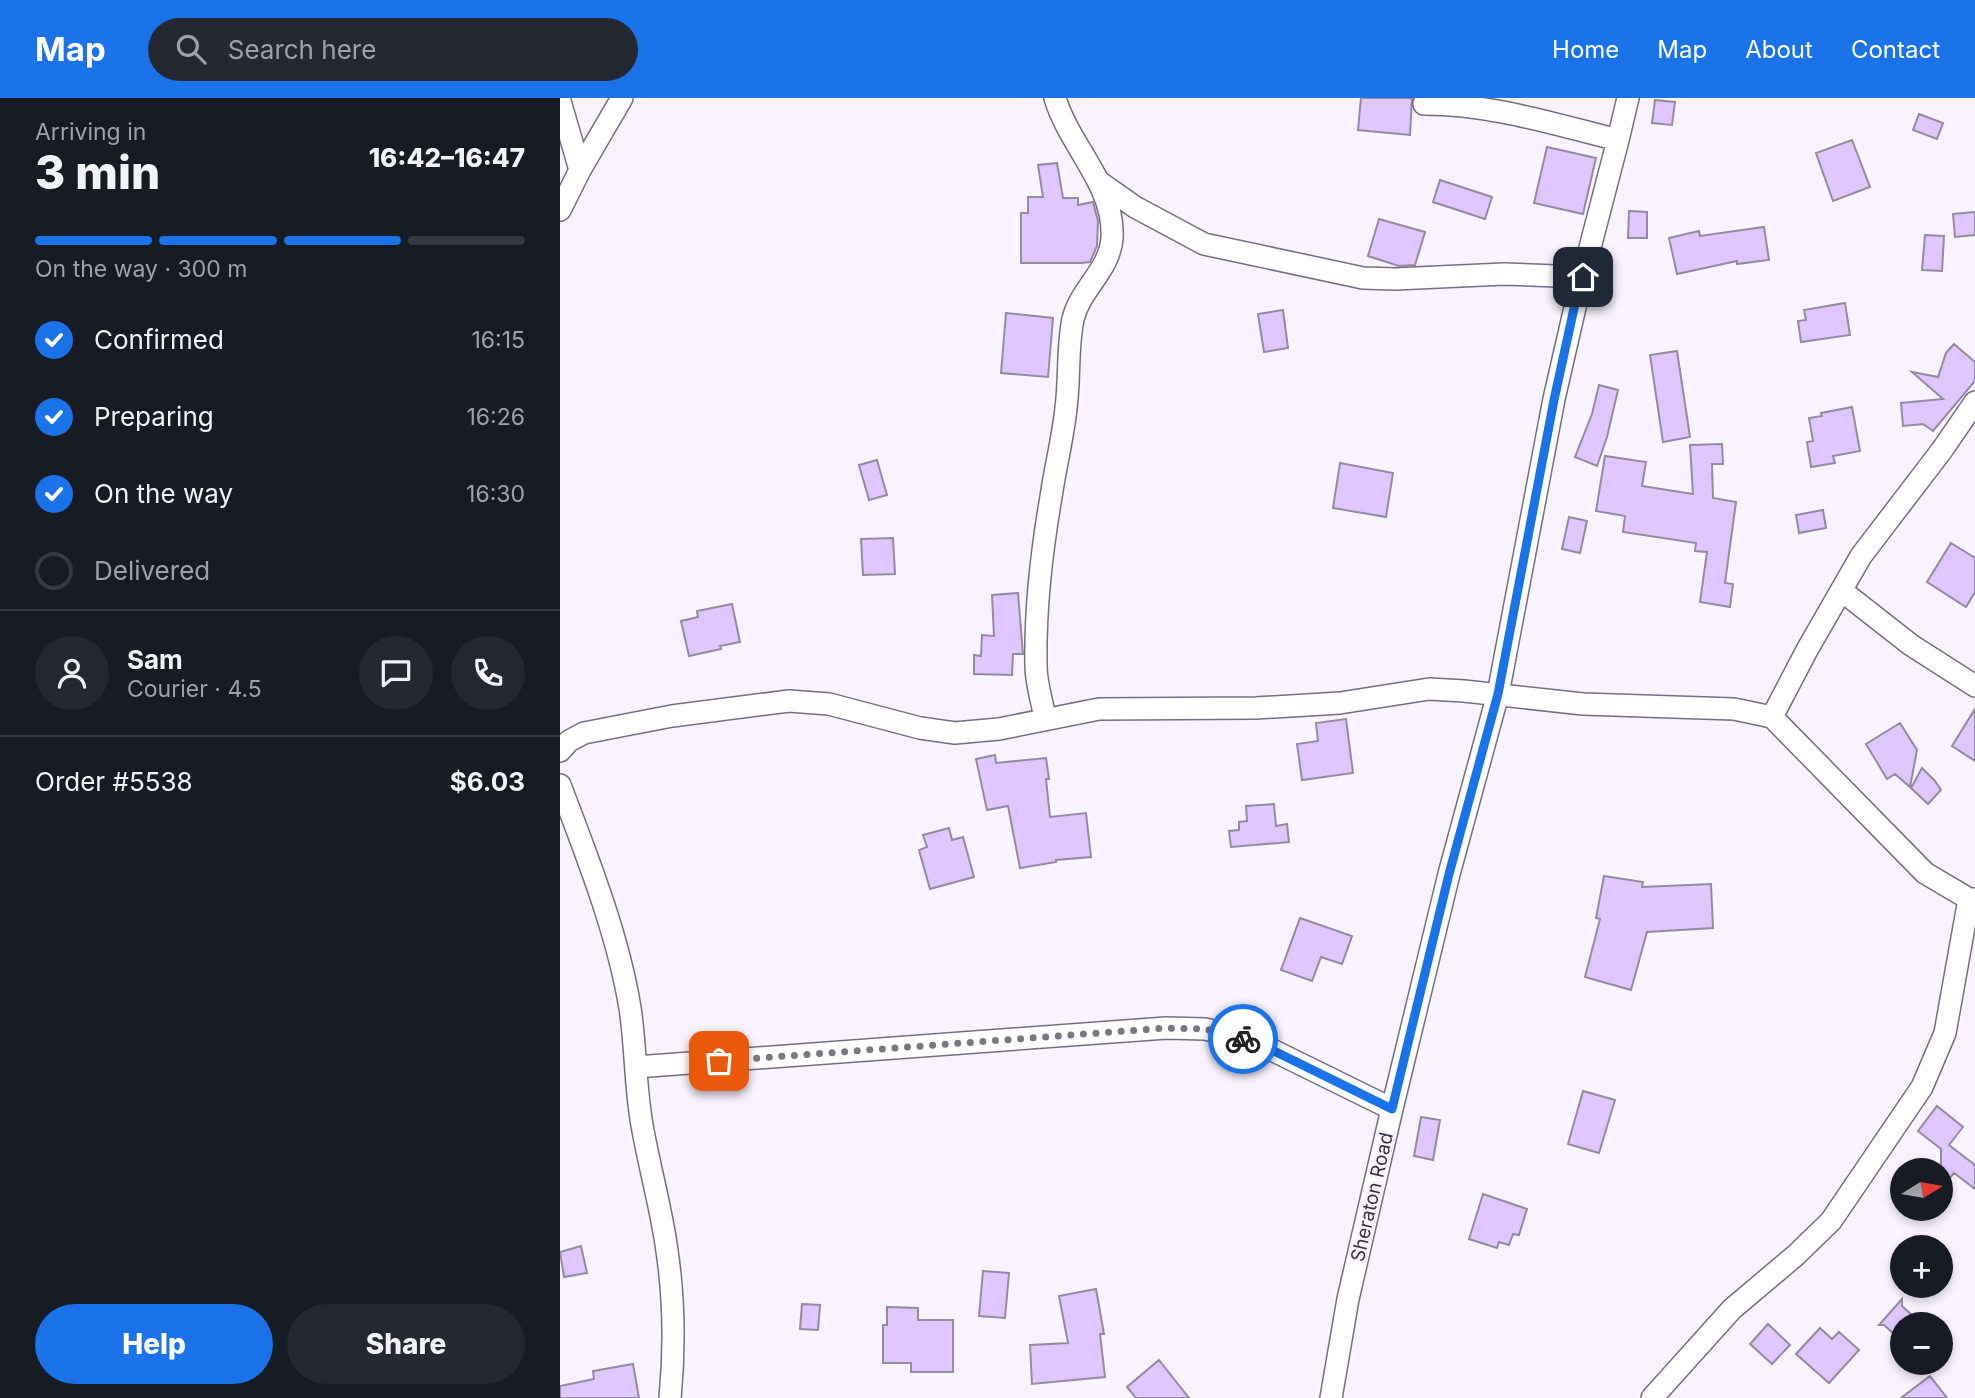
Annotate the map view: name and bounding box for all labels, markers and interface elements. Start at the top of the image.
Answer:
search box [148,18,638,81]
text: Map [35,29,106,69]
icon: search [172,30,210,68]
text: Search here [228,34,376,65]
text: Home [1552,35,1619,64]
text: Map [1657,35,1707,64]
text: About [1745,35,1813,64]
text: Contact [1851,35,1940,64]
text: Arriving in [35,118,146,146]
text: 16:42–16:47 [369,142,525,173]
text: 3 min [35,144,160,200]
pin [1553,247,1613,307]
text: On the way · 300 m [35,255,247,283]
icon: home [1564,258,1602,296]
icon: check [35,321,73,359]
text: Confirmed [94,324,224,355]
text: 16:15 [471,326,525,354]
icon: check [35,398,73,436]
text: Preparing [94,401,214,432]
text: 16:26 [466,403,525,431]
icon: check [35,475,73,513]
text: On the way [94,478,233,509]
text: 16:30 [466,480,525,508]
text: Delivered [94,555,210,586]
button: person [35,636,109,710]
button: chat [359,636,433,710]
button: phone [451,636,525,710]
text: Sam [127,644,183,675]
text: Courier · 4.5 [127,675,262,703]
text: Order #5538 [35,766,193,797]
text: $6.03 [450,766,525,797]
courier [1208,1004,1278,1074]
icon: bike [1224,1020,1262,1058]
pin [689,1031,749,1091]
icon: bag [700,1042,738,1080]
street label: Sheraton Road [1346,1130,1398,1264]
north arrow [1890,1158,1953,1222]
map controls [1890,1158,1953,1375]
button: + [1890,1235,1953,1298]
button: Help [35,1304,273,1384]
button: Share [287,1304,525,1384]
button: − [1890,1312,1953,1375]

